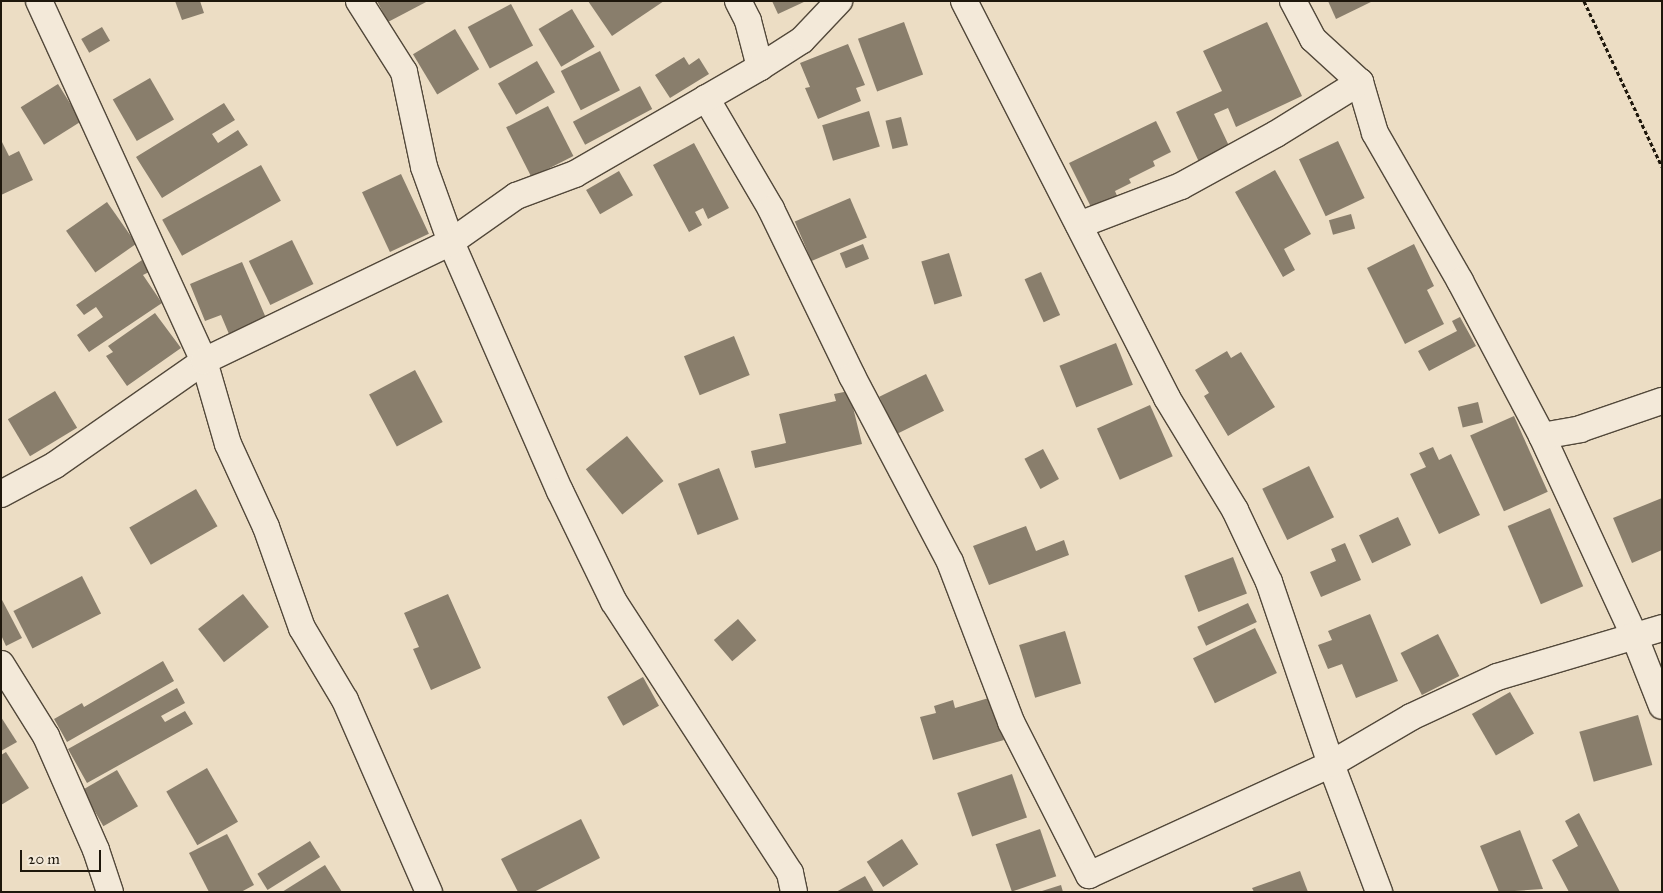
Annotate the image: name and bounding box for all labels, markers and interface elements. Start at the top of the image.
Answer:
scale bar [22,840,104,872]
text: 20 m [28,850,60,868]

